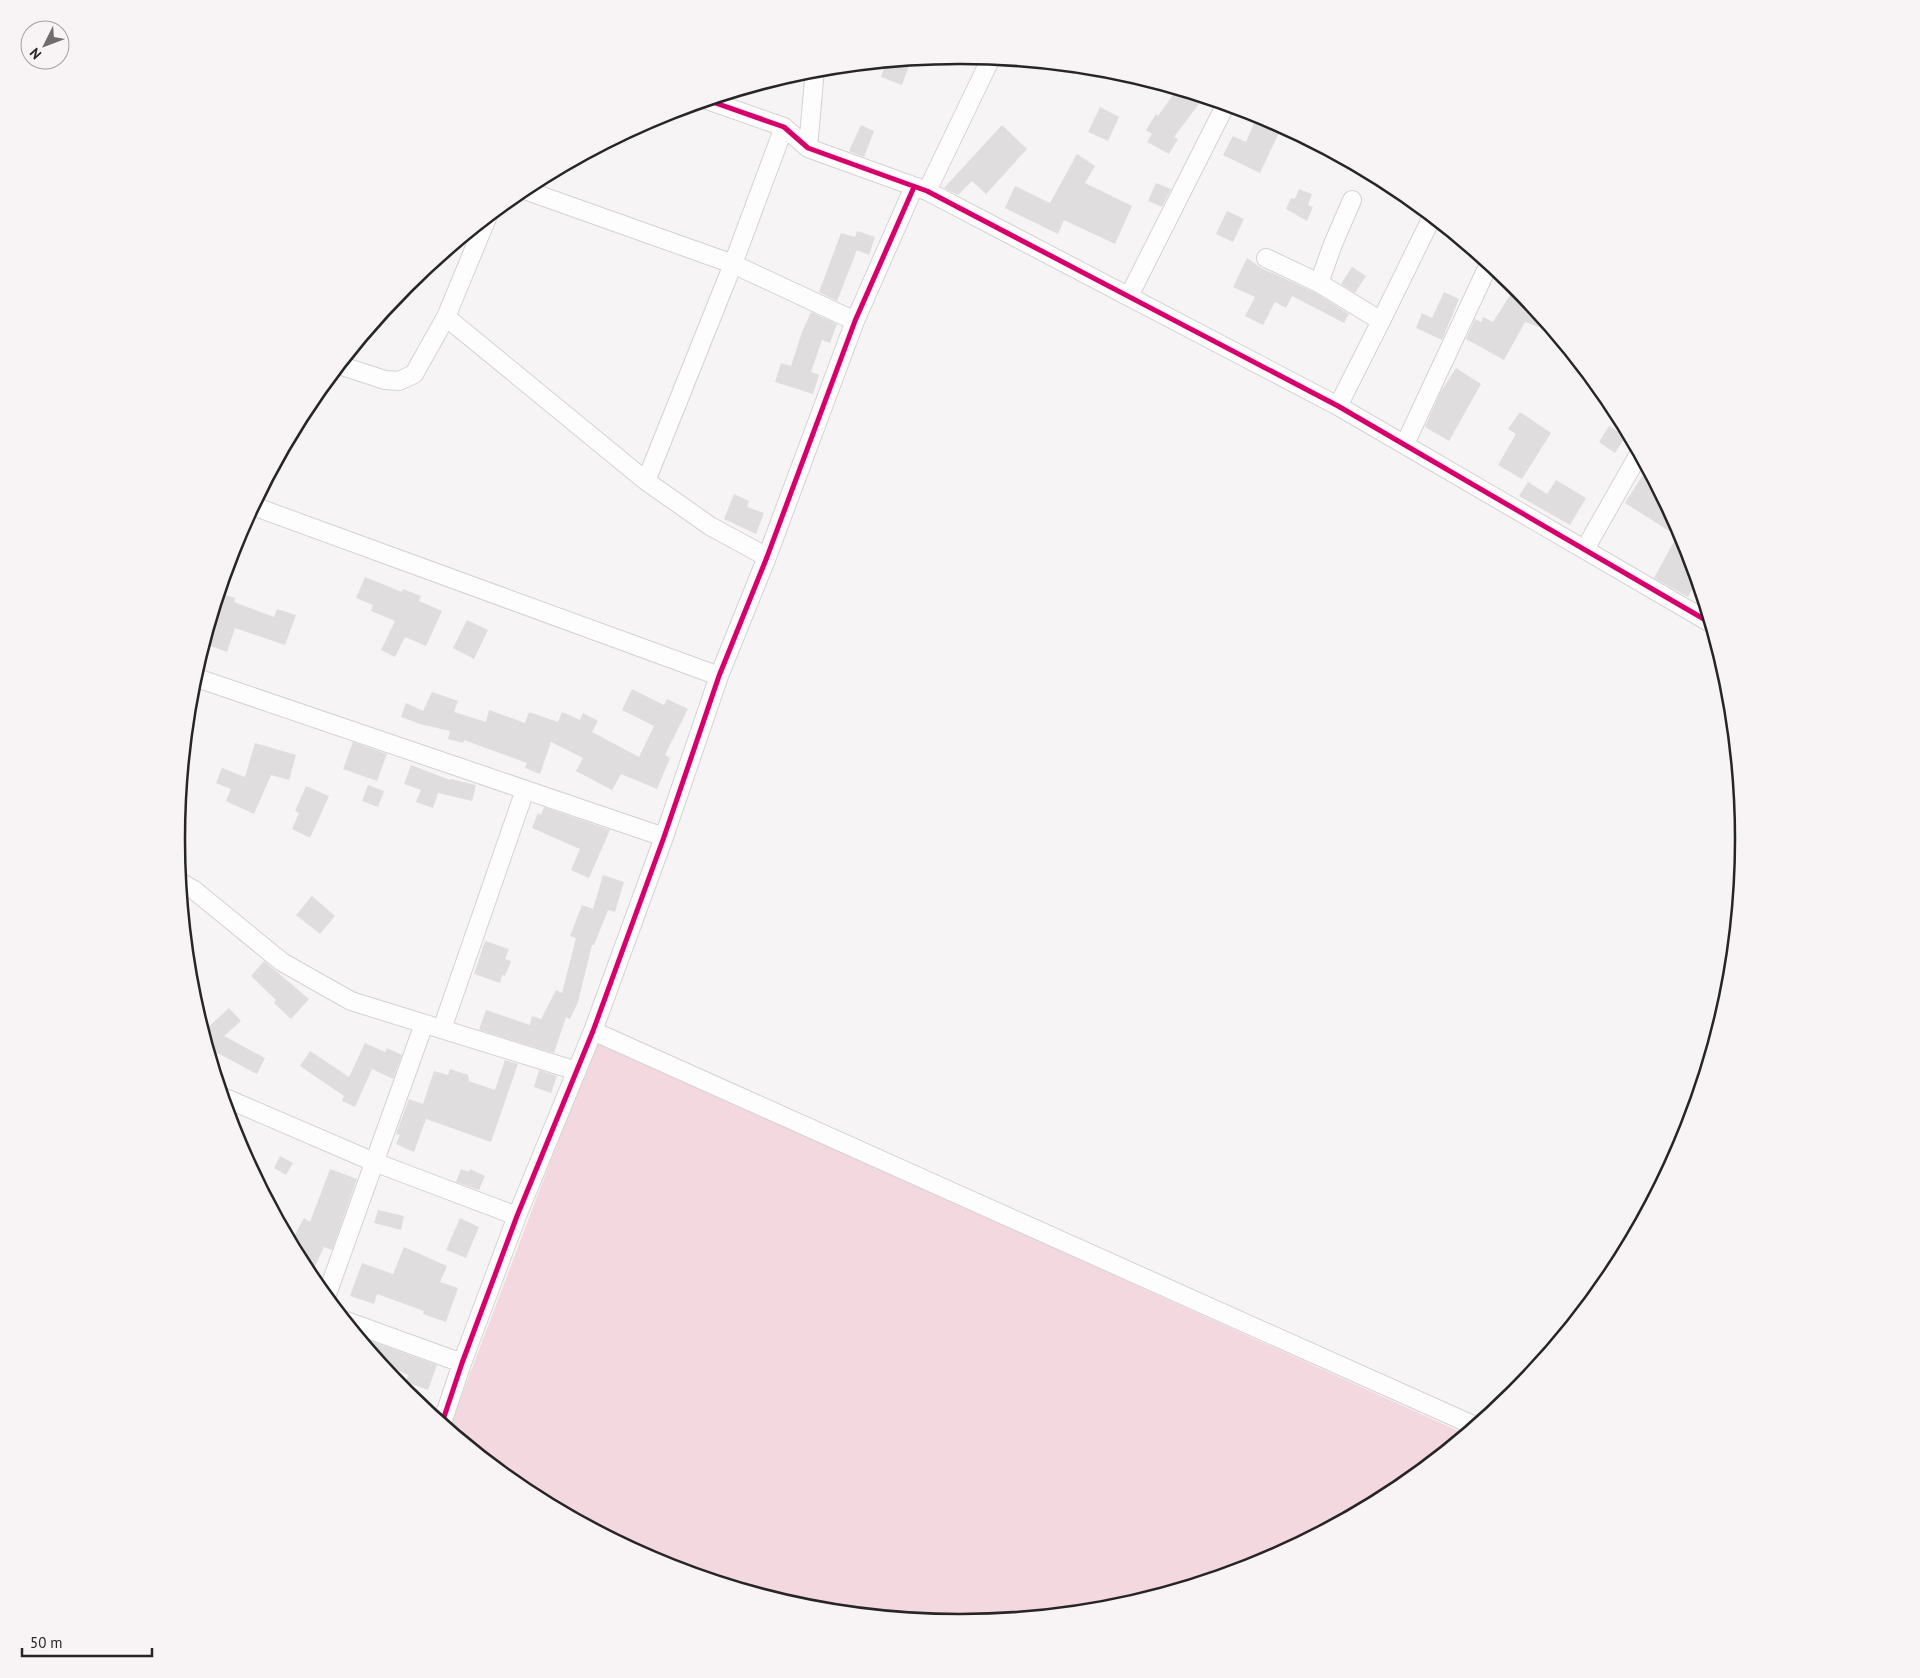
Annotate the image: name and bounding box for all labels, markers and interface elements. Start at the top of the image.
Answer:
north arrow [20,20,70,70]
text: N [26,44,45,63]
scale bar [22,1626,152,1658]
text: 50 m [30,1633,63,1652]

